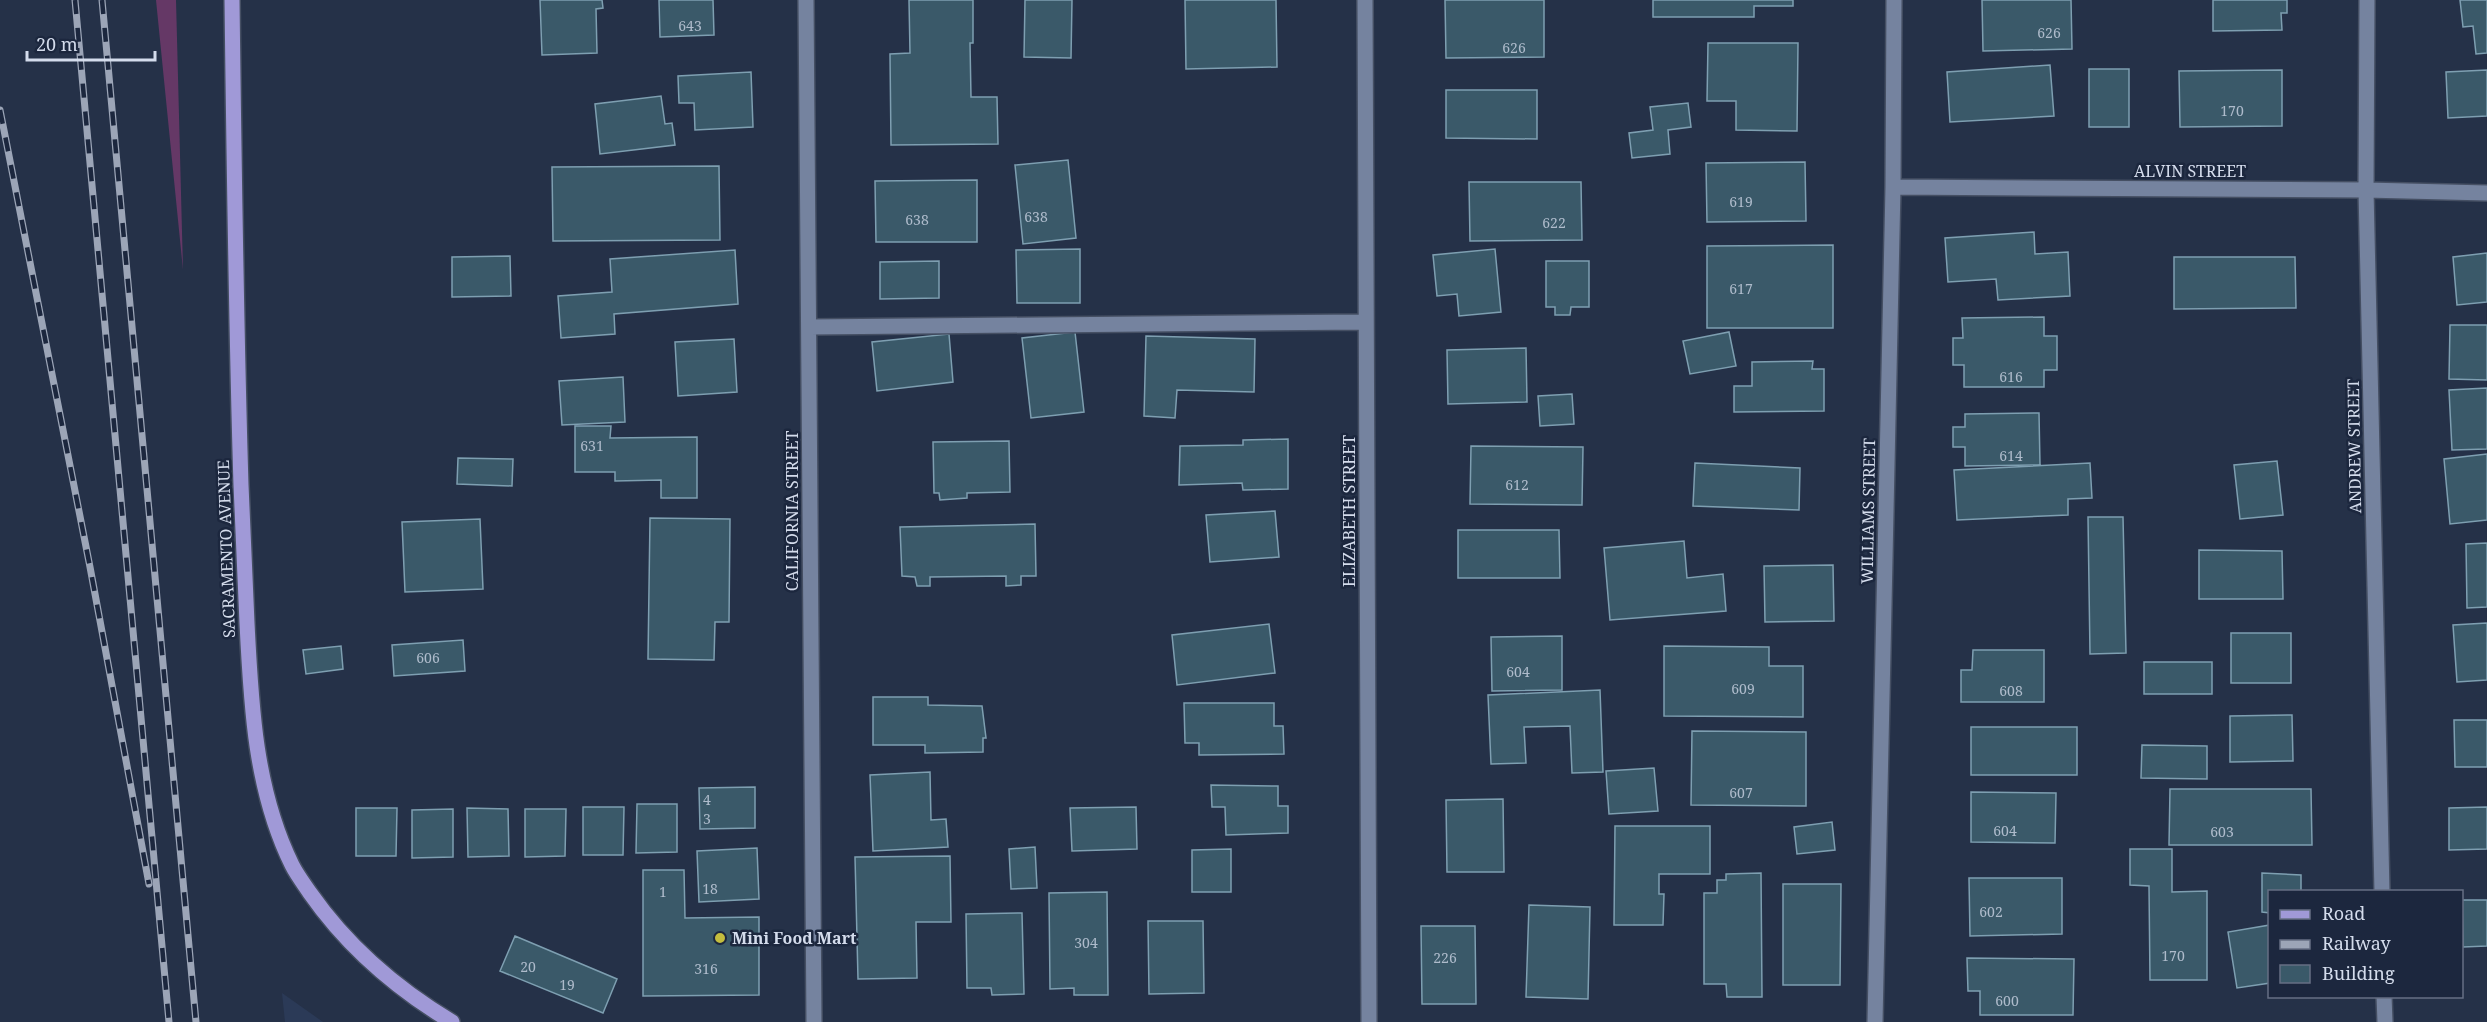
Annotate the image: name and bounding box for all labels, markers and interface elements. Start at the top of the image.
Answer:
house number: 643 [678,16,702,35]
house number: 626 [2037,23,2061,42]
scale bar [27,24,154,62]
text: 20 m [36,32,78,56]
house number: 626 [1502,38,1526,57]
house number: 170 [2220,101,2244,120]
street label: ALVIN STREET [2134,160,2246,182]
house number: 619 [1729,192,1753,211]
house number: 638 [1024,207,1048,226]
house number: 638 [905,210,929,229]
house number: 622 [1542,213,1566,232]
house number: 617 [1729,279,1753,298]
house number: 616 [1999,367,2023,386]
street label: ANDREW STREET [2342,378,2366,513]
street label: CALIFORNIA STREET [781,430,803,591]
street label: ELIZABETH STREET [1338,435,1360,587]
house number: 631 [580,436,604,455]
street label: WILLIAMS STREET [1856,438,1880,584]
house number: 614 [1999,446,2023,465]
street label: SACRAMENTO AVENUE [212,460,240,638]
house number: 612 [1505,475,1529,494]
house number: 606 [416,648,440,667]
house number: 604 [1506,662,1530,681]
house number: 609 [1731,679,1755,698]
house number: 608 [1999,681,2023,700]
house number: 607 [1729,783,1753,802]
house number: 4 [703,790,711,809]
house number: 3 [703,809,711,828]
house number: 604 [1993,821,2017,840]
house number: 603 [2210,822,2234,841]
house number: 18 [702,879,718,898]
house number: 1 [659,882,667,901]
legend [2268,890,2463,998]
text: Road [2322,901,2365,925]
house number: 602 [1979,902,2003,921]
place label: Mini Food Mart [732,927,857,949]
marker: Mini Food Mart [713,931,727,945]
text: Railway [2322,931,2392,955]
house number: 304 [1074,933,1098,952]
house number: 170 [2161,946,2185,965]
house number: 226 [1433,948,1457,967]
house number: 20 [520,957,536,976]
house number: 316 [694,959,718,978]
text: Building [2322,961,2395,985]
house number: 19 [559,975,575,994]
house number: 600 [1995,991,2019,1010]

